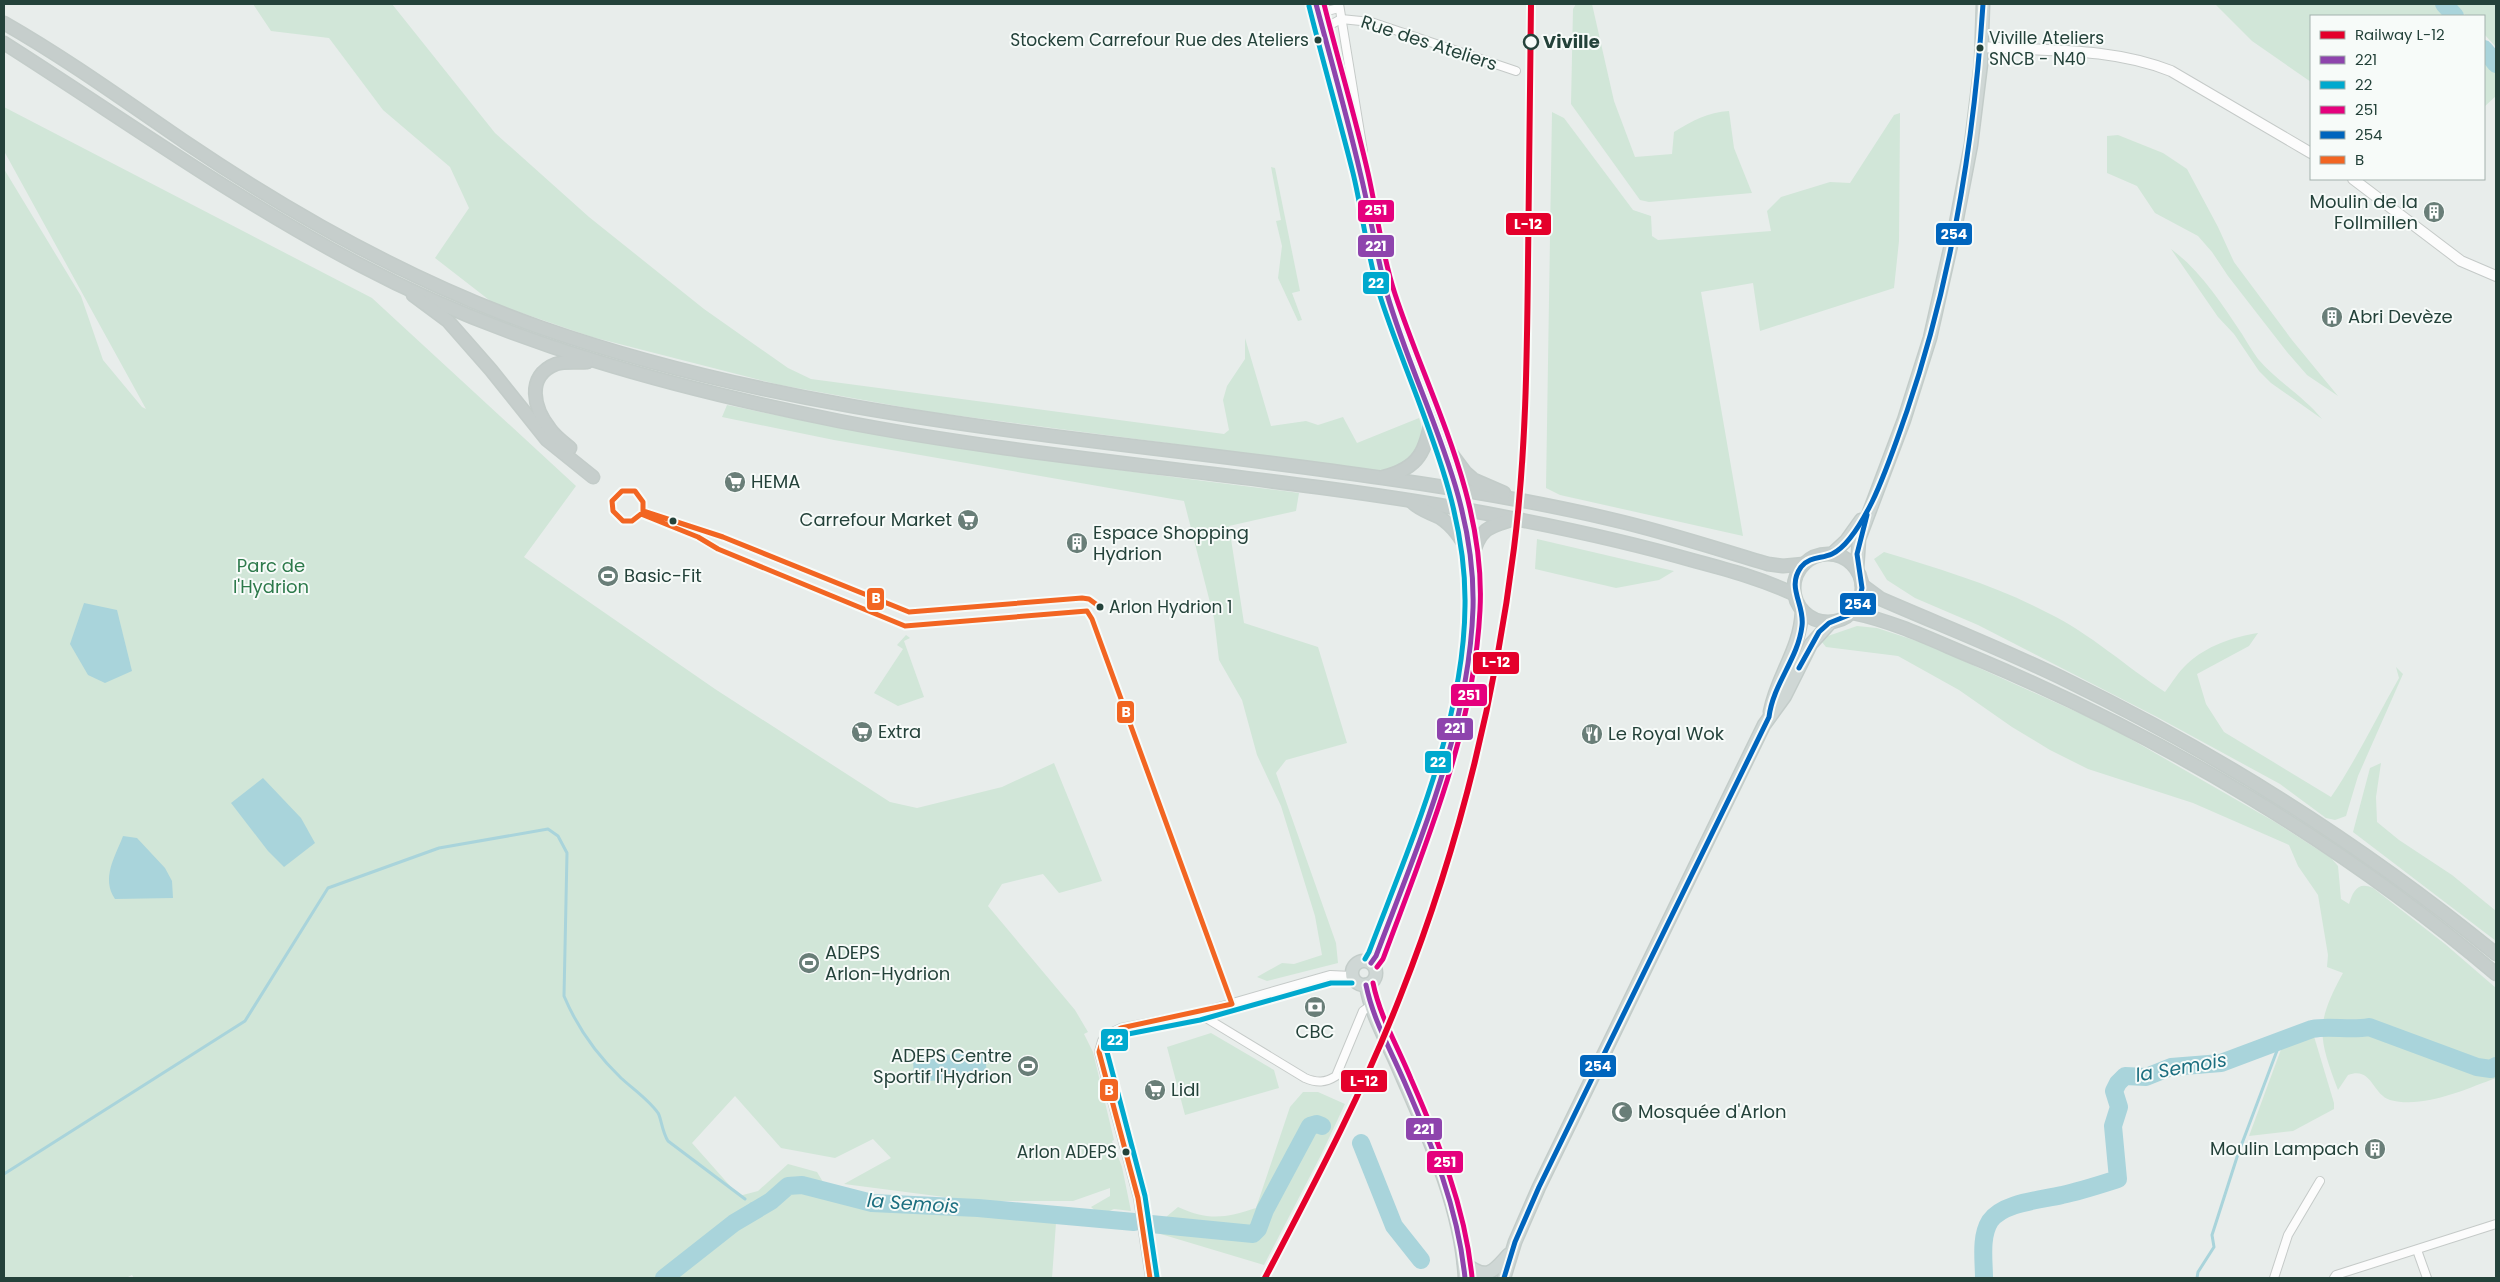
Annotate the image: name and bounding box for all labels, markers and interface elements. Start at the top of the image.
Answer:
street label: Rue des Ateliers [1358,9,1501,76]
legend [2310,15,2485,180]
text: Railway L-12 [2355,24,2445,45]
place label: Viville Ateliers SNCB - N40 [1989,26,2104,71]
place label: Stockem Carrefour Rue des Ateliers [1010,28,1309,52]
place label: Viville [1543,29,1600,54]
marker: Viville [1523,34,1539,50]
marker: Stockem Carrefour Rue des Ateliers [1313,35,1323,45]
marker: Viville Ateliers SNCB - N40 [1975,43,1985,53]
text: 221 [2355,49,2377,70]
text: 22 [2355,74,2372,95]
text: 251 [2355,99,2378,120]
text: 254 [2355,124,2382,145]
text: B [2355,149,2364,170]
place label: Moulin de la Follmillen [2310,189,2418,235]
line badge: 251 [1357,199,1395,223]
text: 251 [1365,200,1387,220]
building icon: Moulin de la Follmillen [2422,200,2446,224]
line badge: L-12 [1505,212,1552,236]
text: L-12 [1514,214,1542,234]
line badge: 254 [1935,222,1973,246]
text: 254 [1941,224,1967,244]
line badge: 221 [1357,234,1395,258]
text: 221 [1365,236,1387,256]
line badge: 22 [1362,271,1390,295]
text: 22 [1368,273,1384,293]
place label: Abri Devèze [2348,304,2453,329]
building icon: Abri Devèze [2320,305,2344,329]
place label: HEMA [751,469,800,494]
supermarket icon: HEMA [723,470,747,494]
place label: Carrefour Market [800,507,952,532]
supermarket icon: Carrefour Market [956,508,980,532]
unlabelled marker [668,516,678,526]
place label: Espace Shopping Hydrion [1093,520,1249,566]
building icon: Espace Shopping Hydrion [1065,531,1089,555]
park label: Parc de l'Hydrion [233,553,309,599]
place label: Basic-Fit [624,563,702,588]
sports icon: Basic-Fit [596,564,620,588]
line badge: B [866,587,885,611]
text: B [871,588,881,608]
line badge: 254 [1839,592,1877,616]
text: 254 [1845,594,1871,614]
place label: Arlon Hydrion 1 [1109,595,1232,619]
marker: Arlon Hydrion 1 [1095,602,1105,612]
line badge: L-12 [1472,651,1520,675]
text: L-12 [1482,652,1510,672]
line badge: 251 [1450,683,1488,707]
text: 251 [1458,685,1480,705]
line badge: B [1116,700,1135,724]
text: B [1121,702,1131,722]
line badge: 221 [1436,717,1474,741]
text: 221 [1444,718,1466,738]
place label: Extra [878,719,921,744]
supermarket icon: Extra [850,720,874,744]
place label: Le Royal Wok [1608,721,1725,746]
restaurant icon: Le Royal Wok [1580,722,1604,746]
line badge: 22 [1424,750,1452,774]
text: 22 [1430,752,1446,772]
place label: ADEPS Arlon-Hydrion [825,940,950,986]
sports icon: ADEPS Arlon-Hydrion [797,951,821,975]
bank icon: CBC [1303,995,1327,1019]
place label: CBC [1296,1019,1334,1044]
line badge: 22 [1100,1028,1129,1052]
text: 22 [1107,1030,1123,1050]
place label: ADEPS Centre Sportif l'Hydrion [873,1043,1012,1089]
water label: la Semois [2133,1046,2229,1089]
sports icon: ADEPS Centre Sportif l'Hydrion [1016,1054,1040,1078]
line badge: 254 [1579,1054,1617,1078]
text: 254 [1585,1056,1611,1076]
line badge: L-12 [1340,1069,1388,1093]
text: L-12 [1350,1071,1378,1091]
place label: Lidl [1171,1077,1200,1102]
line badge: B [1099,1078,1119,1102]
supermarket icon: Lidl [1143,1078,1167,1102]
text: B [1104,1080,1114,1100]
place label: Mosquée d'Arlon [1638,1099,1787,1124]
mosque icon: Mosquée d'Arlon [1610,1100,1634,1124]
line badge: 221 [1405,1117,1443,1141]
text: 221 [1413,1119,1435,1139]
place label: Moulin Lampach [2210,1136,2359,1161]
building icon: Moulin Lampach [2363,1137,2387,1161]
place label: Arlon ADEPS [1017,1140,1117,1164]
marker: Arlon ADEPS [1121,1147,1131,1157]
line badge: 251 [1426,1150,1464,1174]
text: 251 [1434,1152,1456,1172]
water label: la Semois [866,1187,960,1220]

